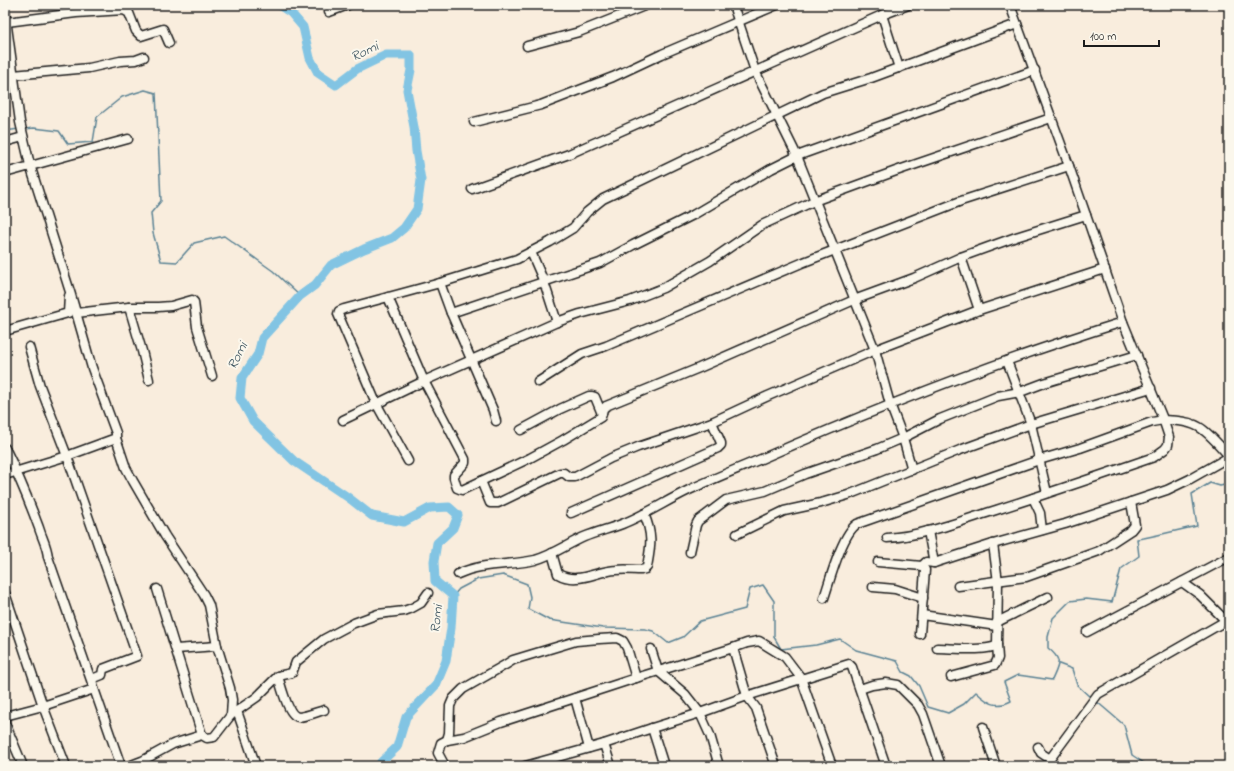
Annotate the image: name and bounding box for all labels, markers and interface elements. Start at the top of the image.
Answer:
scale bar [1084,22,1159,48]
text: 100 m [1090,28,1117,46]
water label: Romi [348,36,384,68]
water label: Romi [222,337,254,373]
water label: Romi [425,602,449,634]

